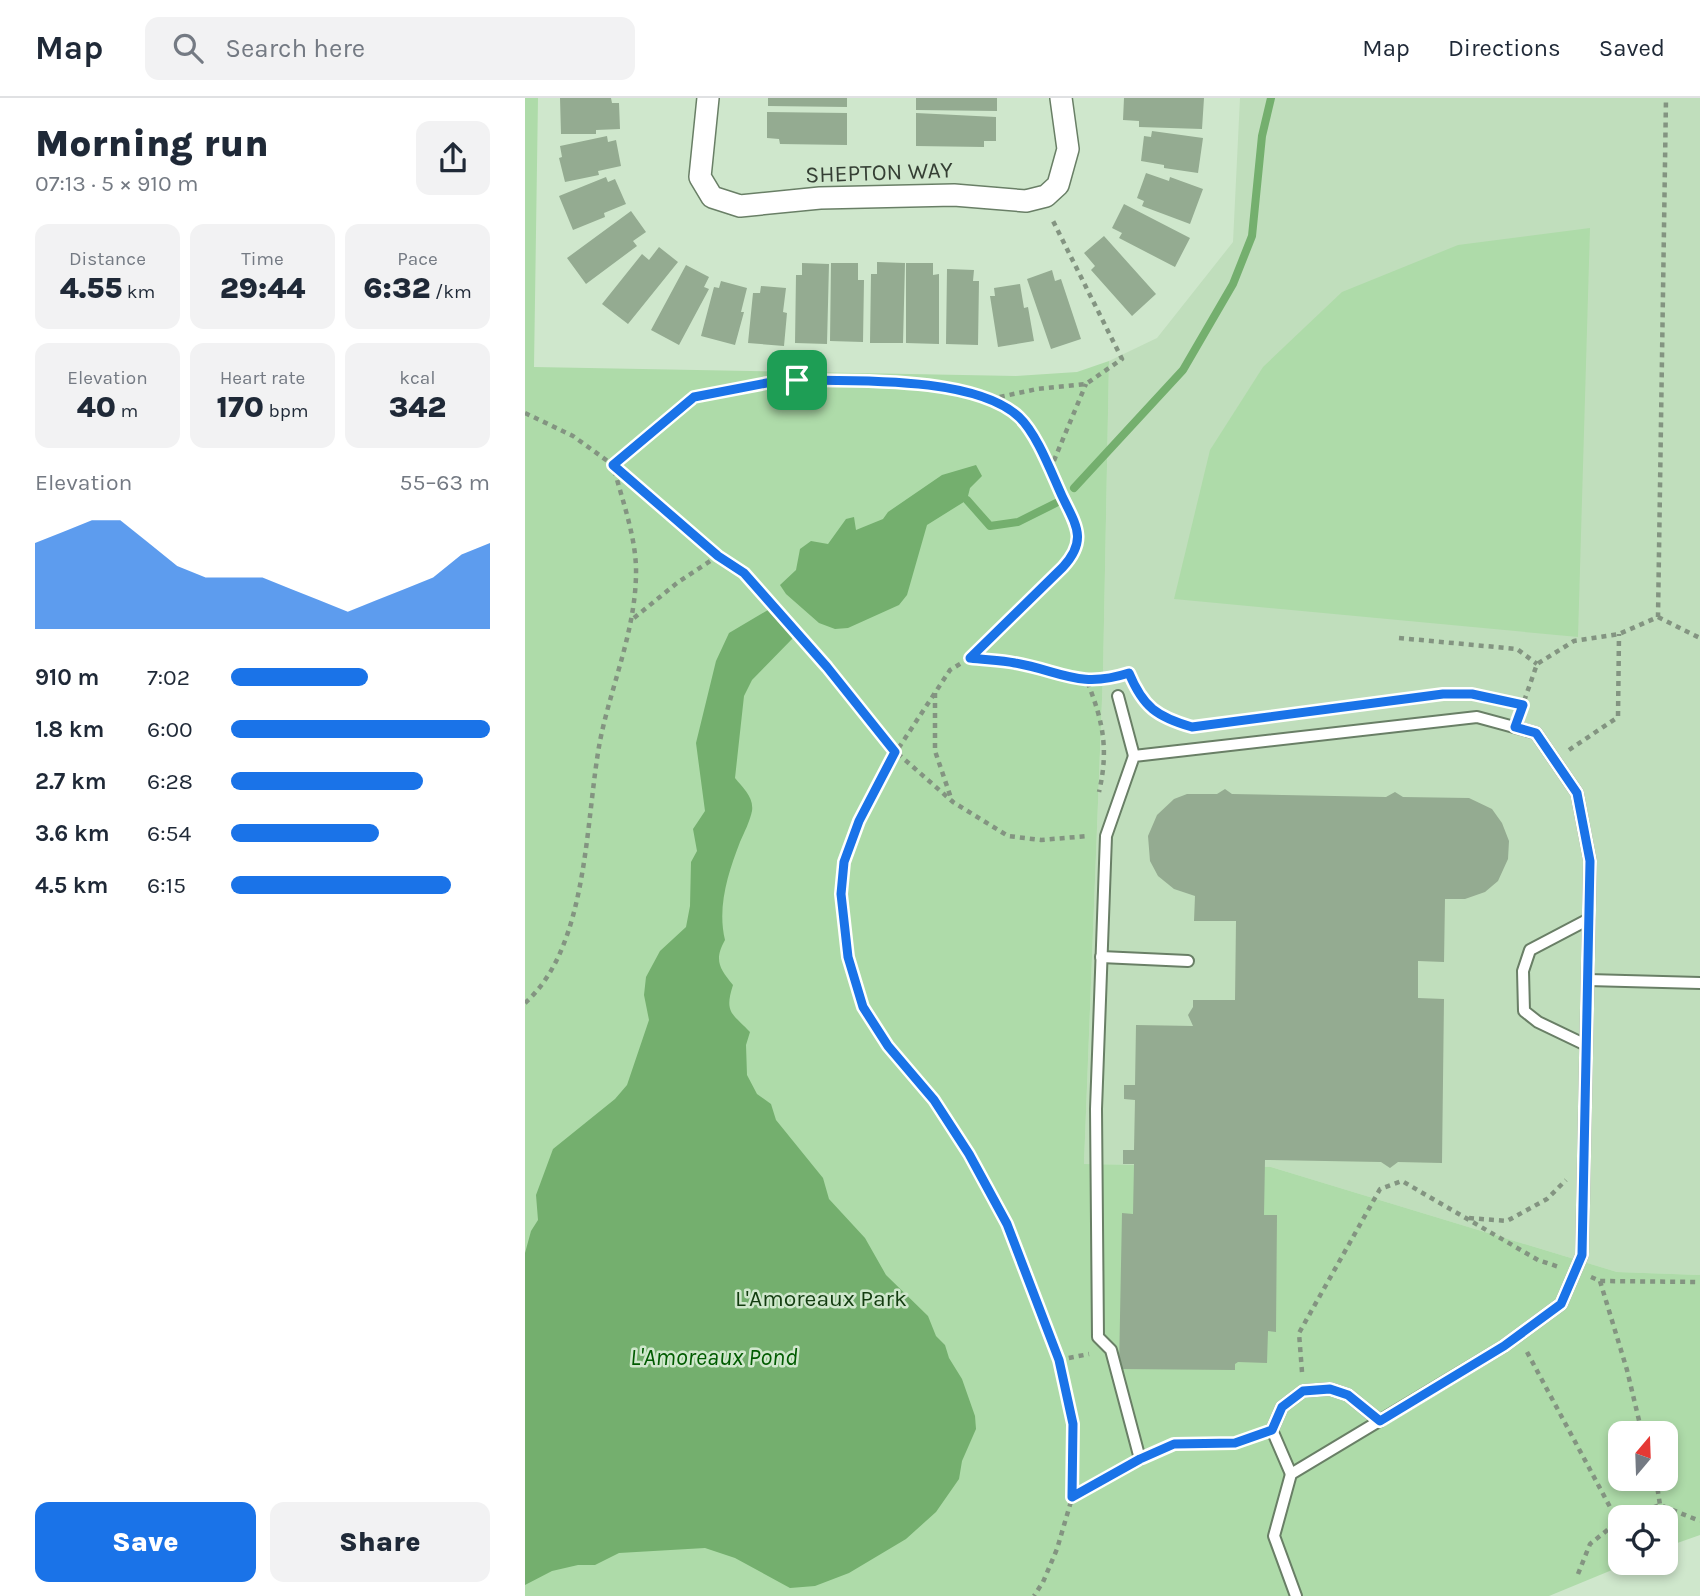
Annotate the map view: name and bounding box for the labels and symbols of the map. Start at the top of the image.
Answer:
street label: SHEPTON WAY [805,156,954,189]
pin [767,350,827,410]
park label: L'Amoreaux Park [735,1285,907,1312]
water label: L'Amoreaux Pond [630,1343,798,1371]
north arrow [1608,1421,1678,1491]

